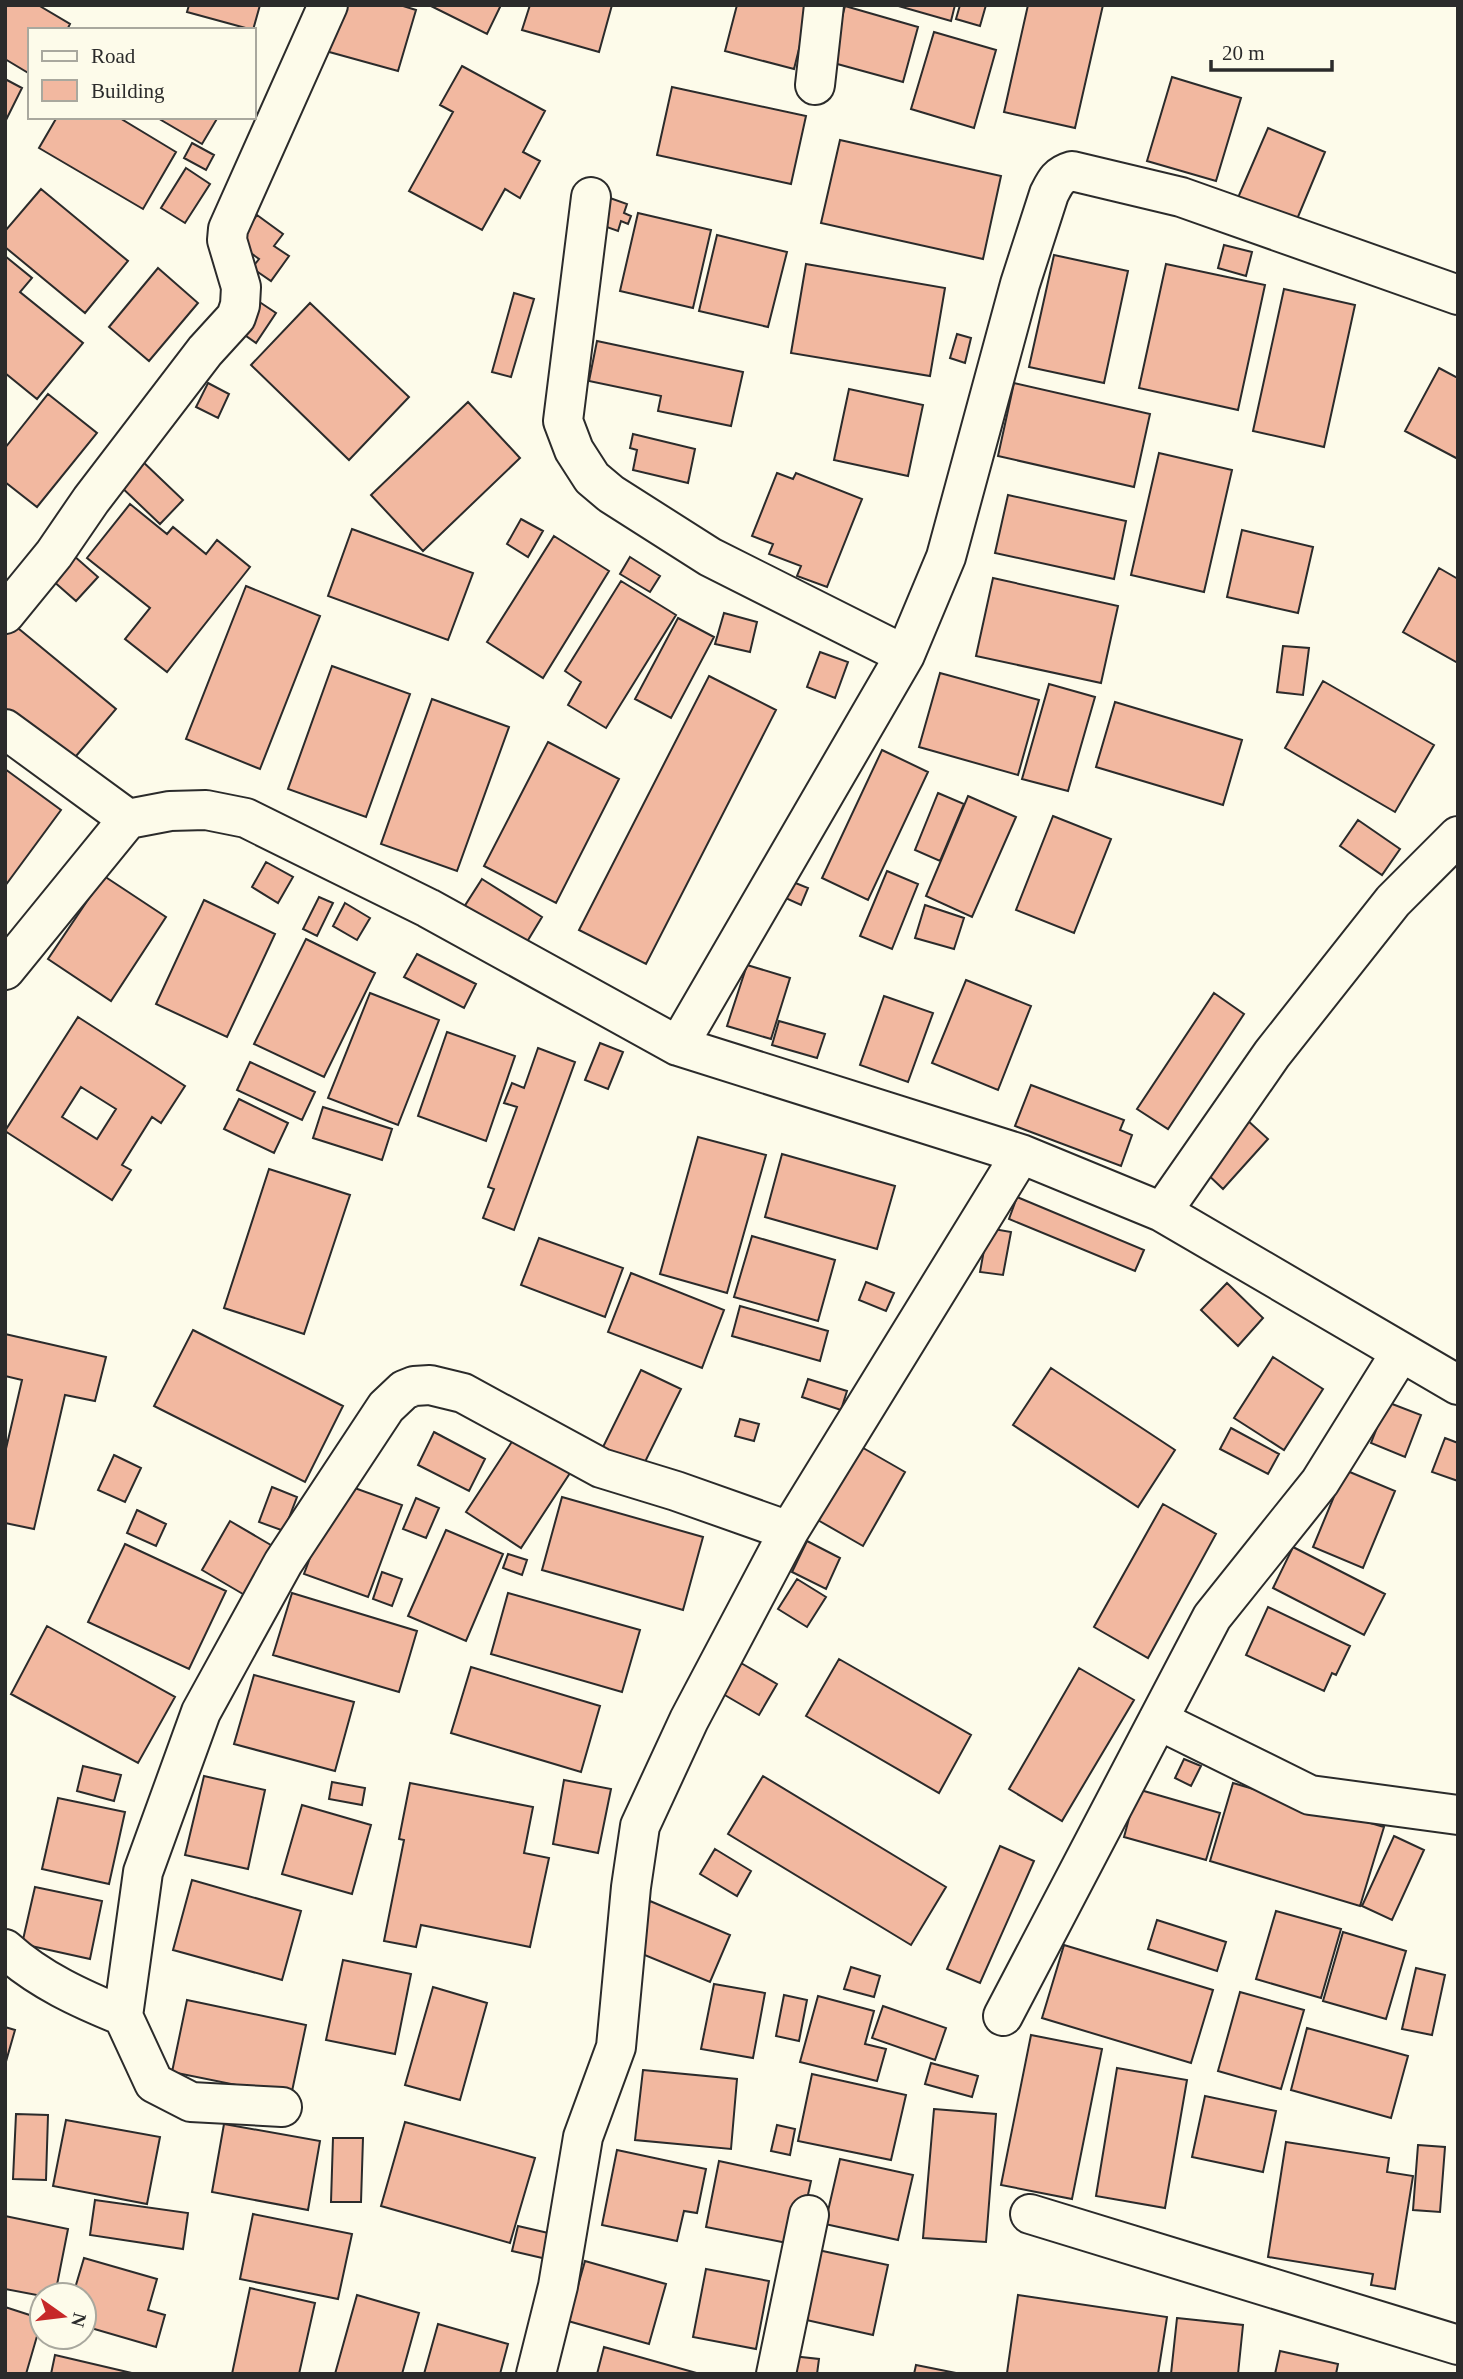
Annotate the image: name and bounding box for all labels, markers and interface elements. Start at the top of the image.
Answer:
legend [28,28,256,119]
scale bar [1211,28,1332,72]
text: 20 m [1222,41,1265,65]
text: Road [91,44,136,68]
text: Building [91,79,165,103]
north arrow [28,2281,98,2351]
text: N [67,2311,91,2329]

